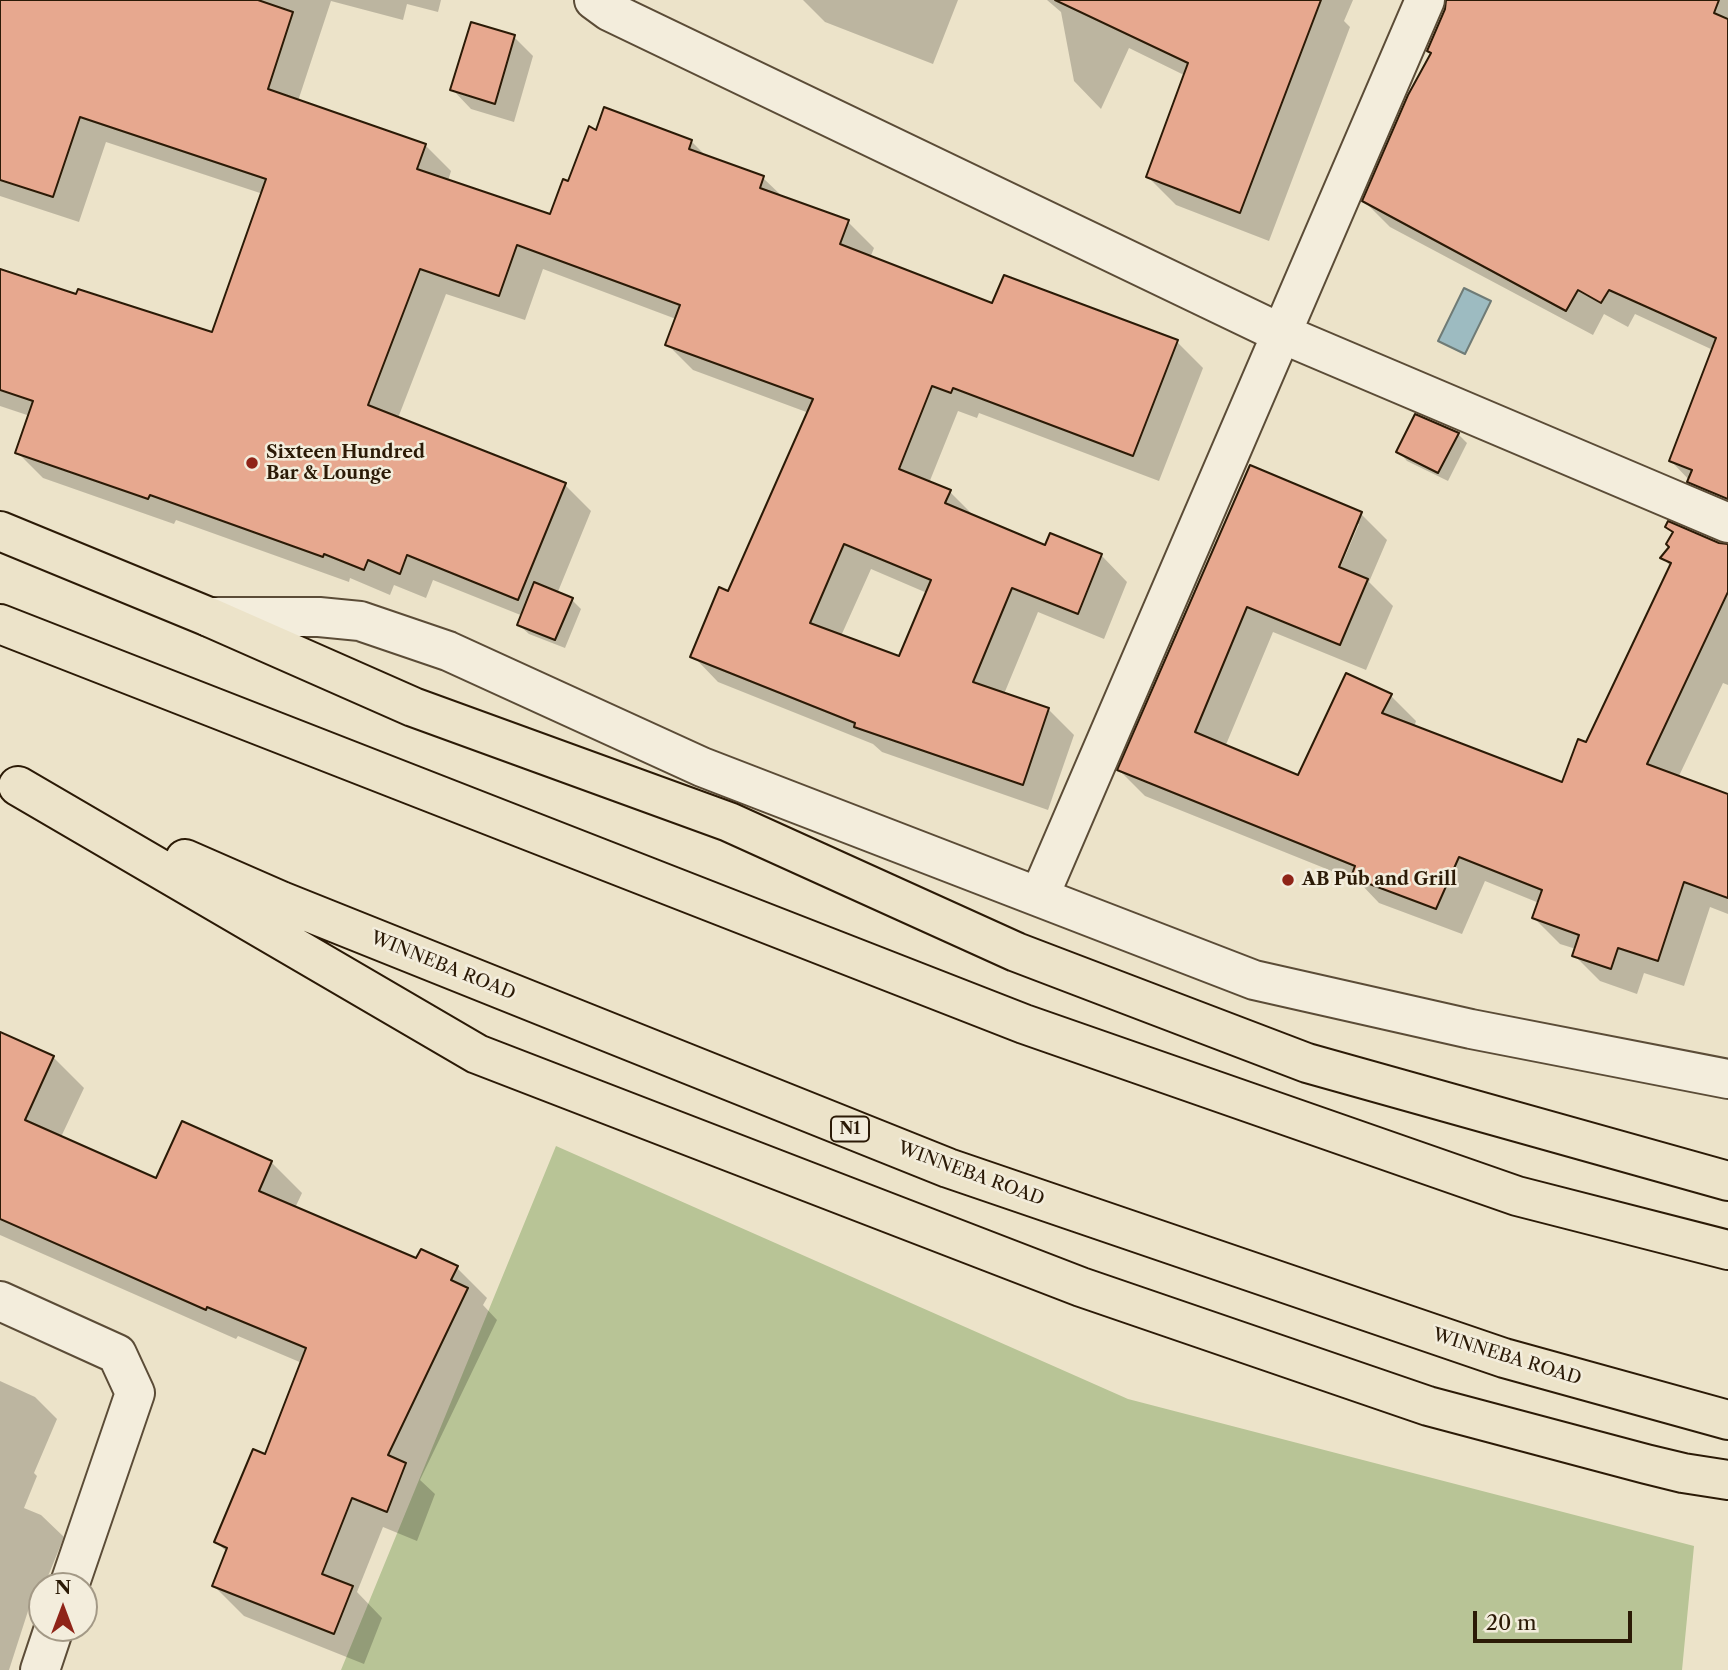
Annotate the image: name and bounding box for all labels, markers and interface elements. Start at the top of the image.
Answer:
place label: Sixteen Hundred Bar & Lounge [266,442,425,484]
marker: Sixteen Hundred Bar & Lounge [244,455,260,471]
place label: AB Pub and Grill [1302,869,1457,891]
marker: AB Pub and Grill [1280,872,1296,888]
street label: WINNEBA ROAD [367,927,519,1005]
road number: N1 [831,1116,869,1142]
street label: WINNEBA ROAD [895,1137,1047,1211]
street label: WINNEBA ROAD [1430,1324,1584,1390]
north arrow [28,1572,98,1642]
text: N [55,1576,71,1599]
scale bar [1476,1596,1635,1640]
text: 20 m [1486,1610,1537,1635]

